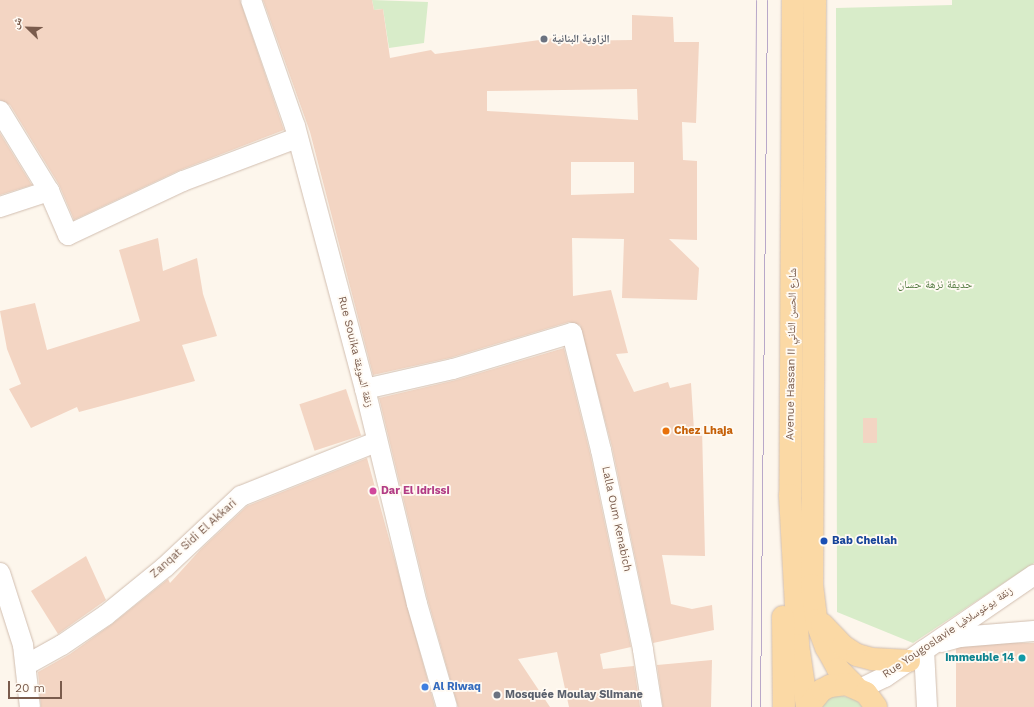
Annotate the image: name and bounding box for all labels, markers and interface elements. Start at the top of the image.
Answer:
north arrow [8,8,48,48]
text: ش [8,15,25,31]
place label: الزاوية البنانية [552,32,610,46]
marker: الزاوية البنانية [539,34,549,44]
street label: Avenue Hassan II شارع الحسن الثاني [784,268,800,440]
park label: حديقة نزهة حسان [898,278,972,292]
street label: Rue Souika زنقة السويقة [335,295,375,409]
place label: Chez Lhaja [674,424,733,438]
marker: Chez Lhaja [661,426,671,436]
street label: Lalla Oum Kenabich [598,465,634,573]
place label: Dar El Idrissi [381,484,450,498]
marker: Dar El Idrissi [368,486,378,496]
street label: Zanqat Sidi El Akkari [148,497,240,581]
place label: Bab Chellah [832,534,897,548]
marker: Bab Chellah [819,536,829,546]
street label: Rue Yougoslavie زنقة يوغوسلافيا [880,584,1016,682]
place label: immeuble 14 [945,651,1014,665]
marker: immeuble 14 [1017,653,1027,663]
scale bar [10,673,64,699]
place label: Al Riwaq [433,680,481,694]
text: 20 m [15,681,45,695]
marker: Al Riwaq [420,682,430,692]
place label: Mosquée Moulay Slimane [505,688,643,702]
marker: Mosquée Moulay Slimane [492,690,502,700]

